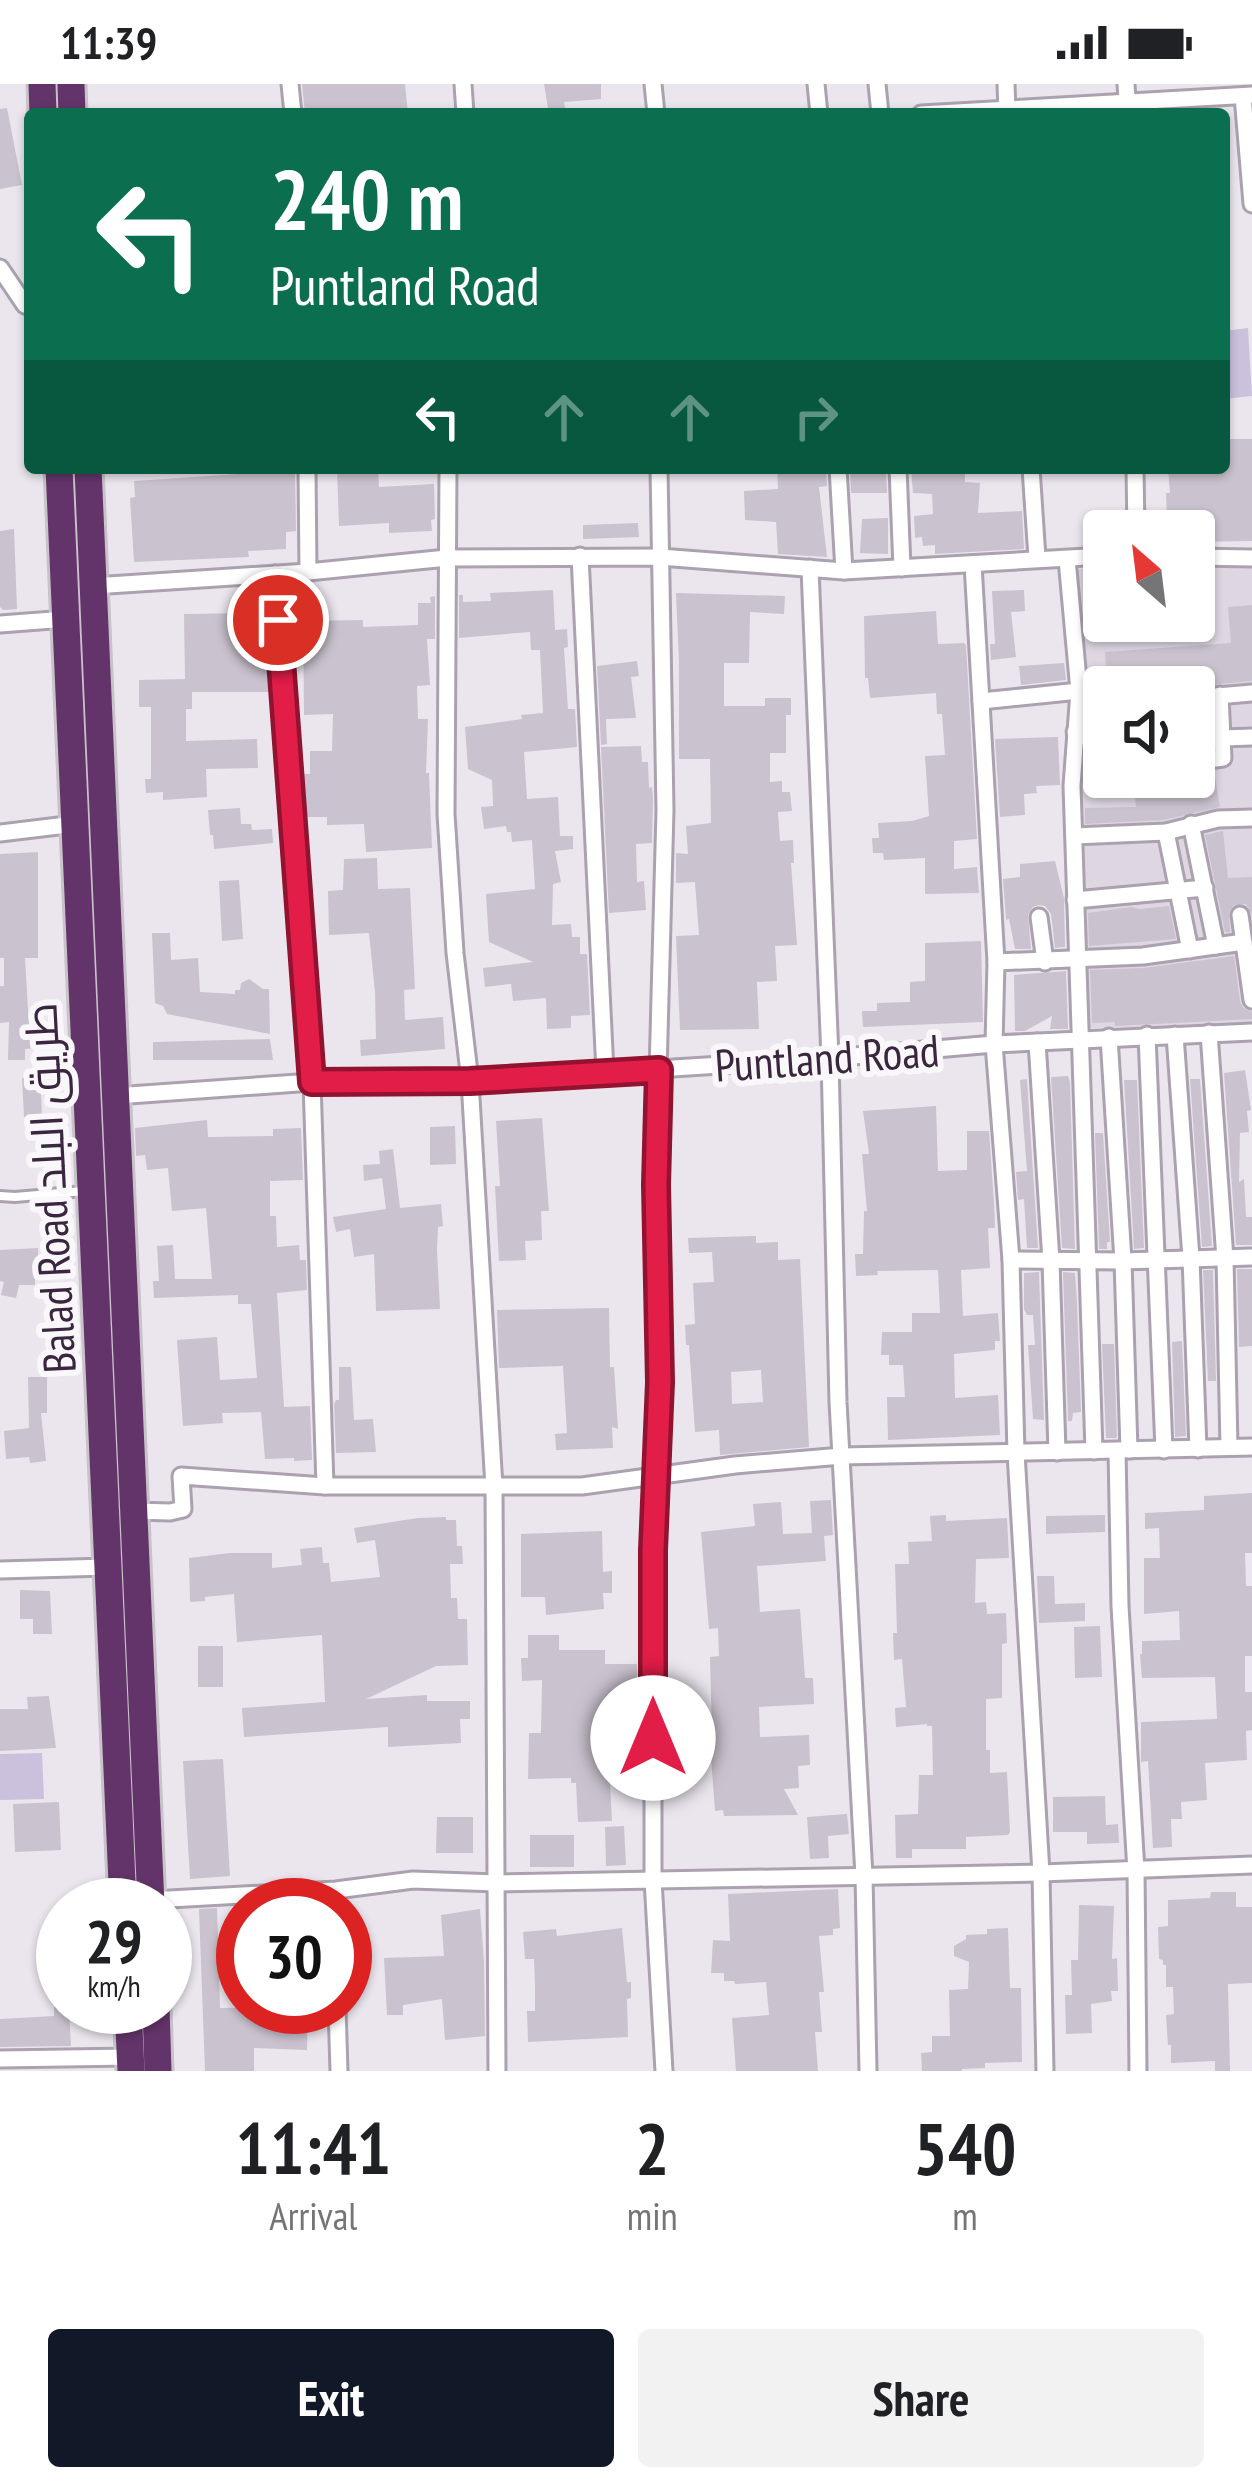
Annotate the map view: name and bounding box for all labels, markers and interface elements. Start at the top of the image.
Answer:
text: 11:39 [60,13,157,71]
text: 240 m [270,144,463,253]
icon: left [72,156,228,312]
text: Puntland Road [270,250,540,320]
icon: left [405,384,471,450]
icon: ahead [531,384,597,450]
icon: ahead [657,384,723,450]
icon: right [783,384,849,450]
north arrow [1083,510,1215,642]
map controls [1083,510,1215,798]
pin [227,569,329,671]
icon: arrive [245,587,311,653]
button: sound [1083,666,1215,798]
street label: Balad Road طريق البلد [10,1001,88,1375]
street label: Puntland Road [713,1020,941,1094]
position arrow [590,1675,716,1801]
speed limit sign: 30 [216,1878,372,2034]
text: 29 [85,1902,143,1980]
text: km/h [87,1966,141,2005]
text: 11:41 [236,2101,391,2194]
text: 2 [635,2101,669,2194]
text: 540 [913,2101,1016,2194]
text: Arrival [269,2190,357,2241]
text: min [627,2190,678,2241]
text: m [952,2190,978,2241]
button: Exit [48,2329,614,2467]
button: Share [638,2329,1204,2467]

